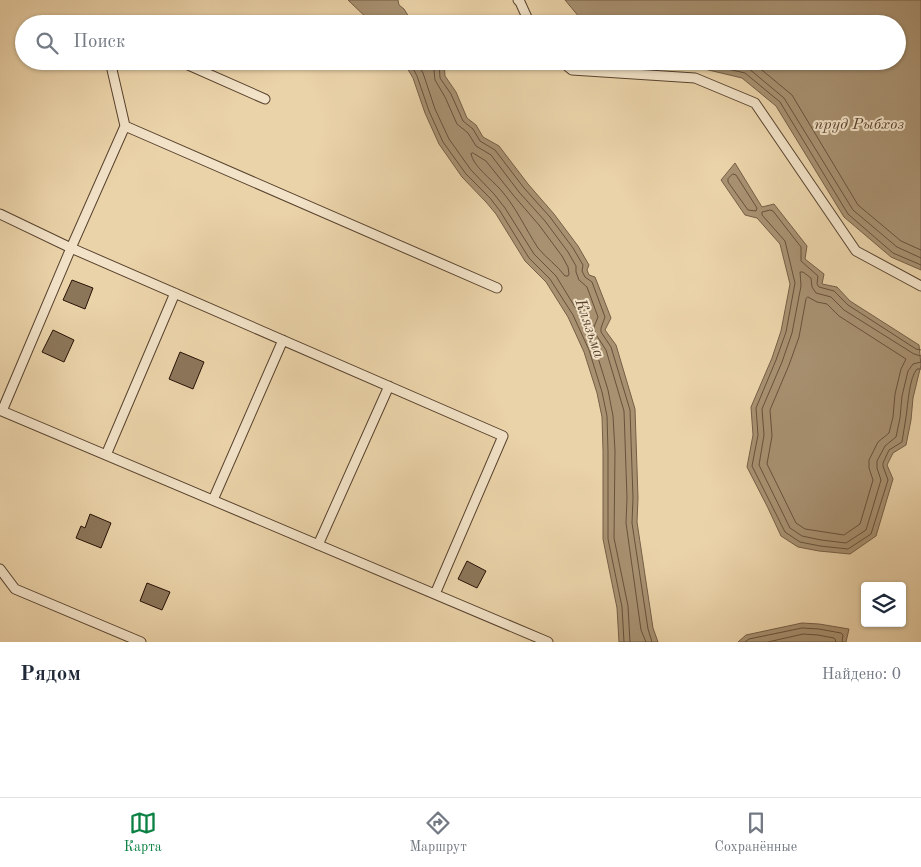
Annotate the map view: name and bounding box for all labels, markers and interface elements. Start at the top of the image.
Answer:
search box [15,15,906,70]
icon: search [33,29,61,57]
text: Поиск [73,33,125,52]
water label: пруд Рыбхоз [814,117,904,133]
water label: Клязьма [571,296,607,361]
map controls [861,582,906,627]
button: layers [861,582,906,627]
text: Рядом [20,664,81,685]
text: Найдено: 0 [822,667,901,683]
tab: Карта [124,809,162,856]
tab: Маршрут [409,809,467,856]
tab: Сохранённые [715,809,797,856]

